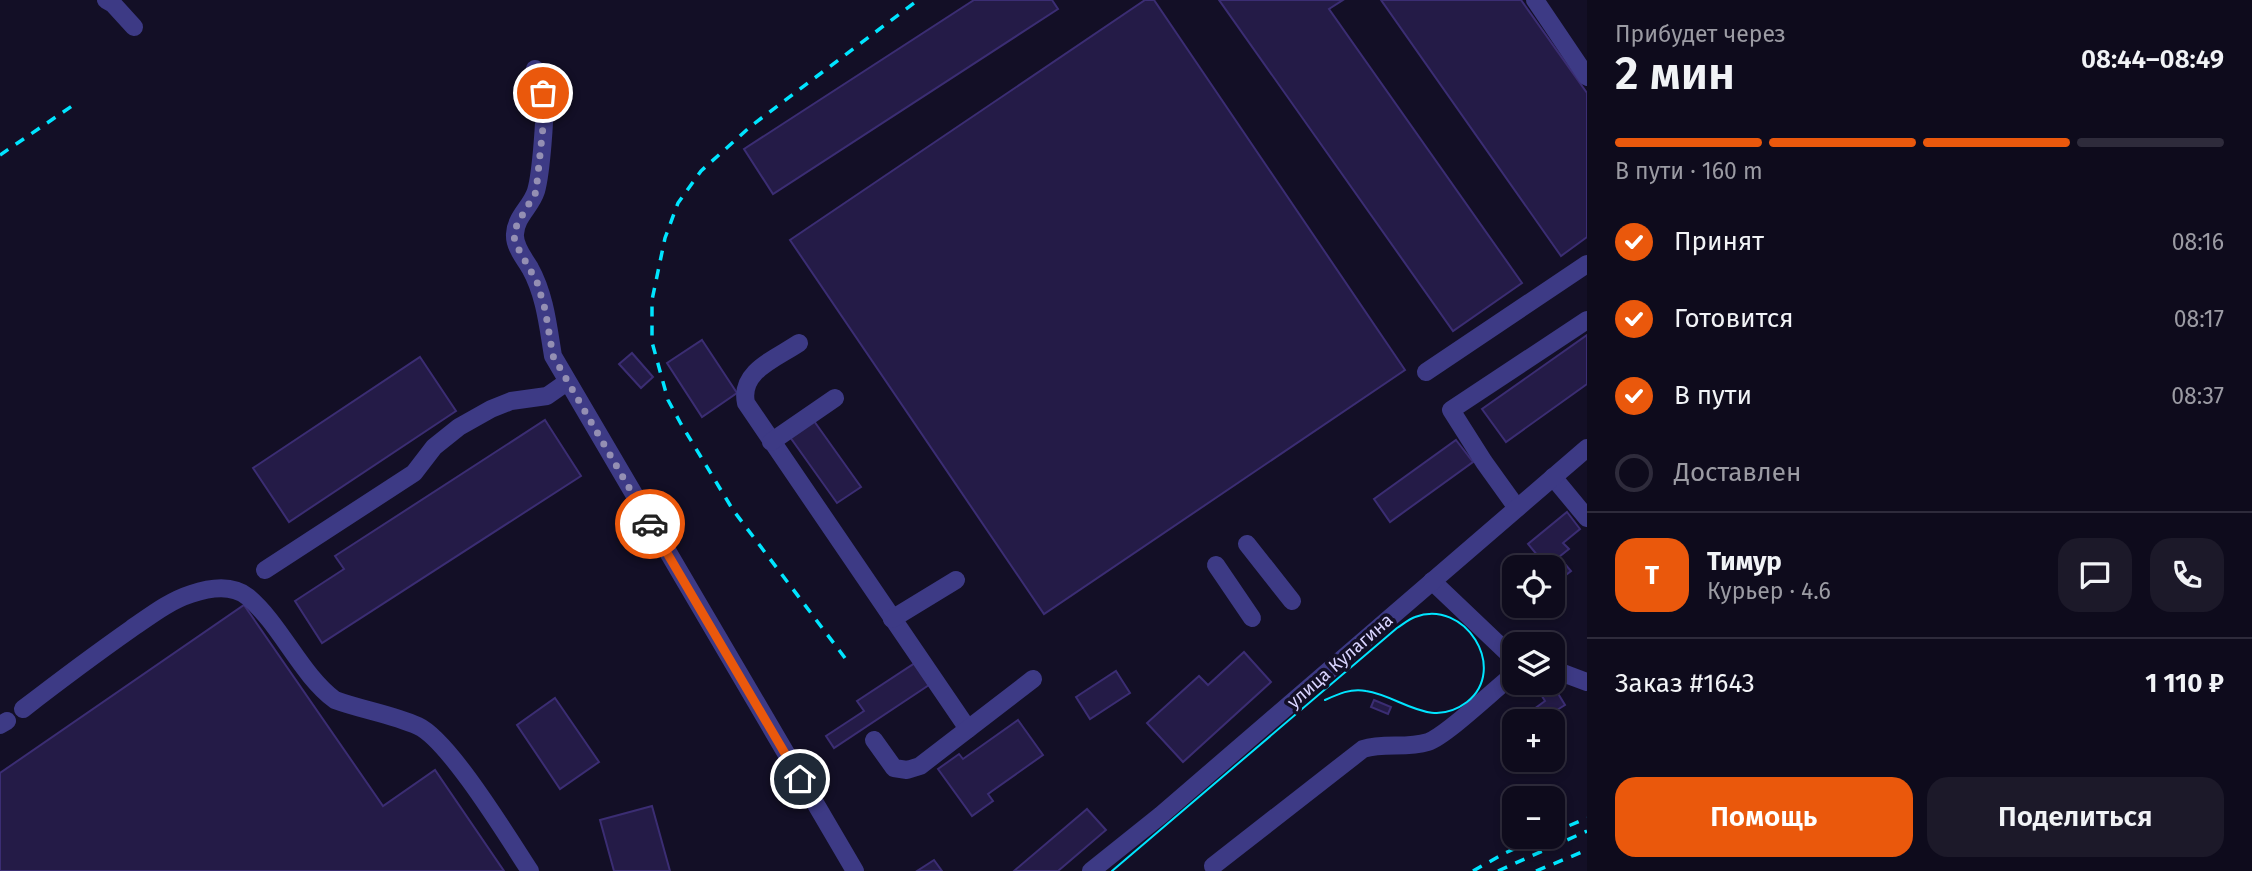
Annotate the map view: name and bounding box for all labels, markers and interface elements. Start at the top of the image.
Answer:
text: Прибудет через [1615,20,1786,48]
text: 08:44–08:49 [2081,44,2224,75]
text: 2 мин [1615,46,1735,101]
pin [513,63,573,123]
icon: bag [524,74,562,112]
text: В пути · 160 m [1615,157,1763,185]
icon: check [1615,223,1653,261]
text: Принят [1674,226,1764,257]
text: 08:16 [2172,228,2224,256]
icon: check [1615,300,1653,338]
text: Готовится [1674,303,1794,334]
text: 08:17 [2174,305,2224,333]
icon: check [1615,377,1653,415]
text: В пути [1674,380,1752,411]
text: 08:37 [2171,382,2224,410]
text: Доставлен [1674,457,1801,488]
courier [615,489,685,559]
icon: car [631,505,669,543]
button: chat [2058,538,2132,612]
button: phone [2150,538,2224,612]
text: Тимур [1707,546,1782,577]
map controls [1502,555,1565,849]
button: locate [1502,555,1565,618]
text: Т [1645,560,1659,591]
text: Курьер · 4.6 [1707,577,1831,605]
street label: улица Кулагина [1283,609,1397,713]
button: layers [1502,632,1565,695]
text: Заказ #1643 [1615,668,1755,699]
text: 1 110 ₽ [2145,668,2224,699]
button: + [1502,709,1565,772]
pin [770,749,830,809]
icon: home [781,760,819,798]
button: Помощь [1615,777,1913,857]
button: Поделиться [1927,777,2224,857]
button: − [1502,786,1565,849]

